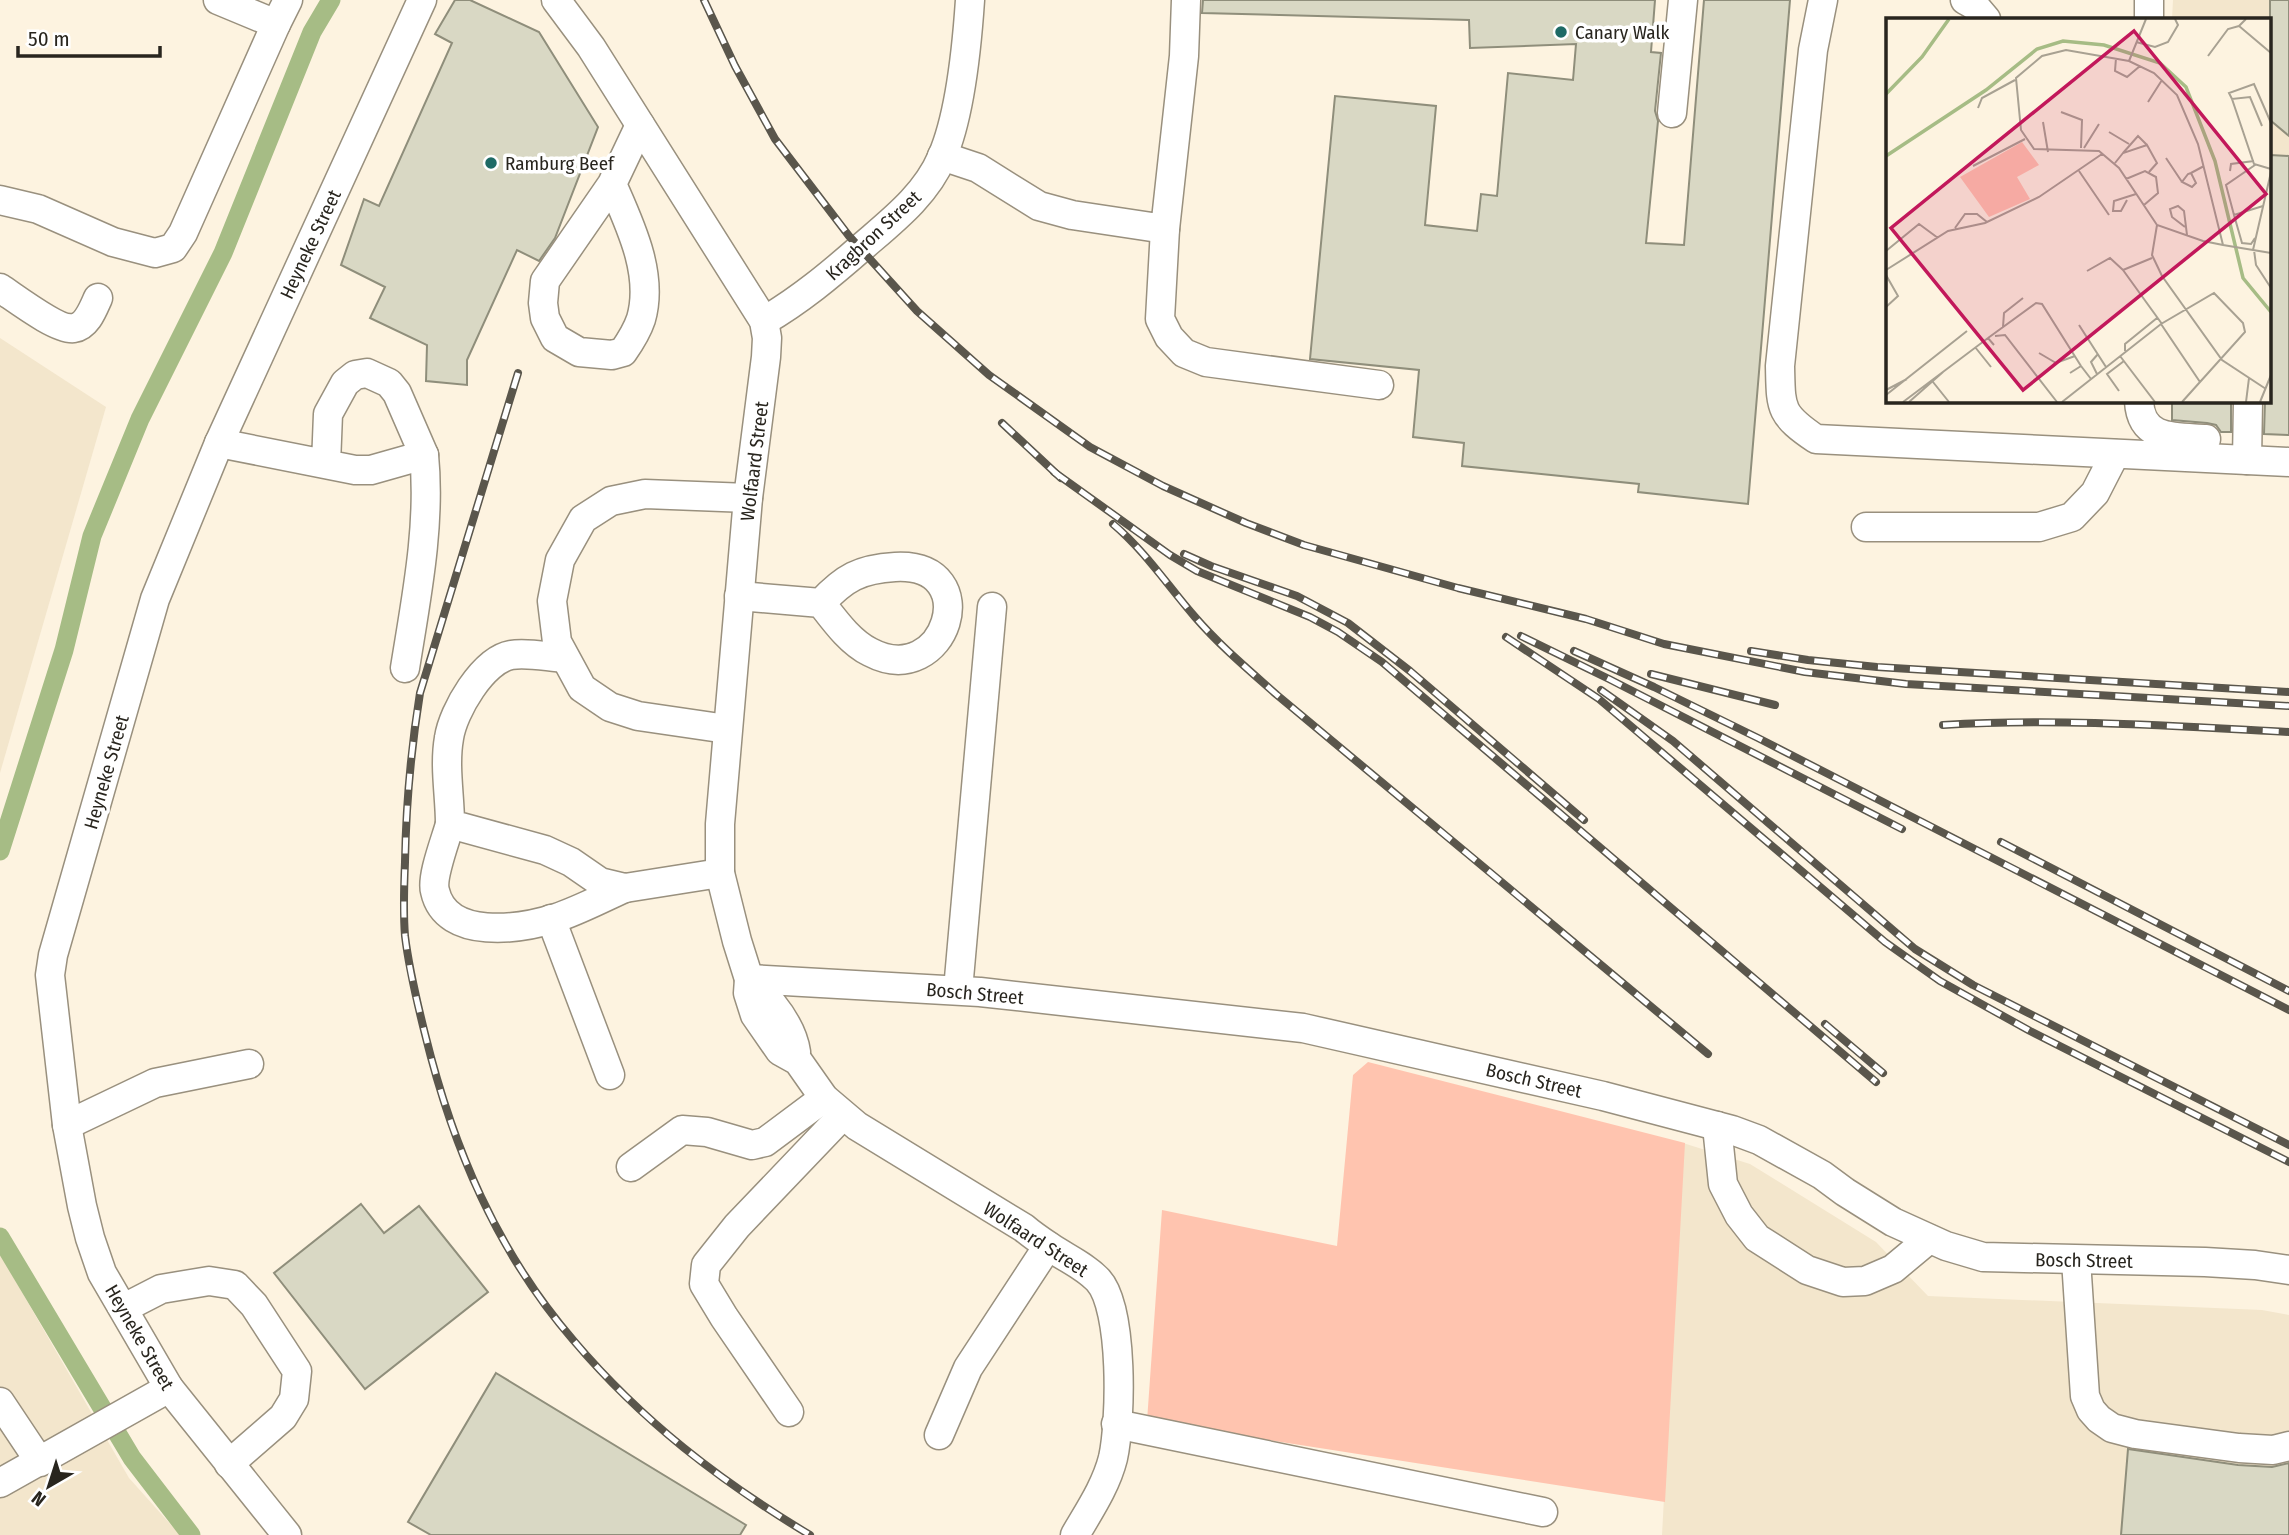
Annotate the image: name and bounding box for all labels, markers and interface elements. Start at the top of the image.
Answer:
scale bar [18,14,159,58]
inset map [1886,18,2272,402]
place label: Canary Walk [1575,21,1669,44]
marker: Canary Walk [1553,24,1569,40]
text: 50 m [28,26,70,52]
place label: Ramburg Beef [505,152,615,175]
marker: Ramburg Beef [483,155,499,171]
street label: Heyneke Street [275,185,346,303]
street label: Kragbron Street [821,185,926,285]
street label: Wolfaard Street [736,399,773,522]
street label: Heyneke Street [79,712,134,832]
street label: Bosch Street [925,978,1025,1009]
street label: Bosch Street [1484,1058,1585,1103]
street label: Wolfaard Street [979,1197,1093,1282]
street label: Bosch Street [2035,1248,2134,1273]
street label: Heyneke Street [100,1280,179,1395]
north arrow [14,1451,84,1521]
text: N [27,1486,50,1511]

